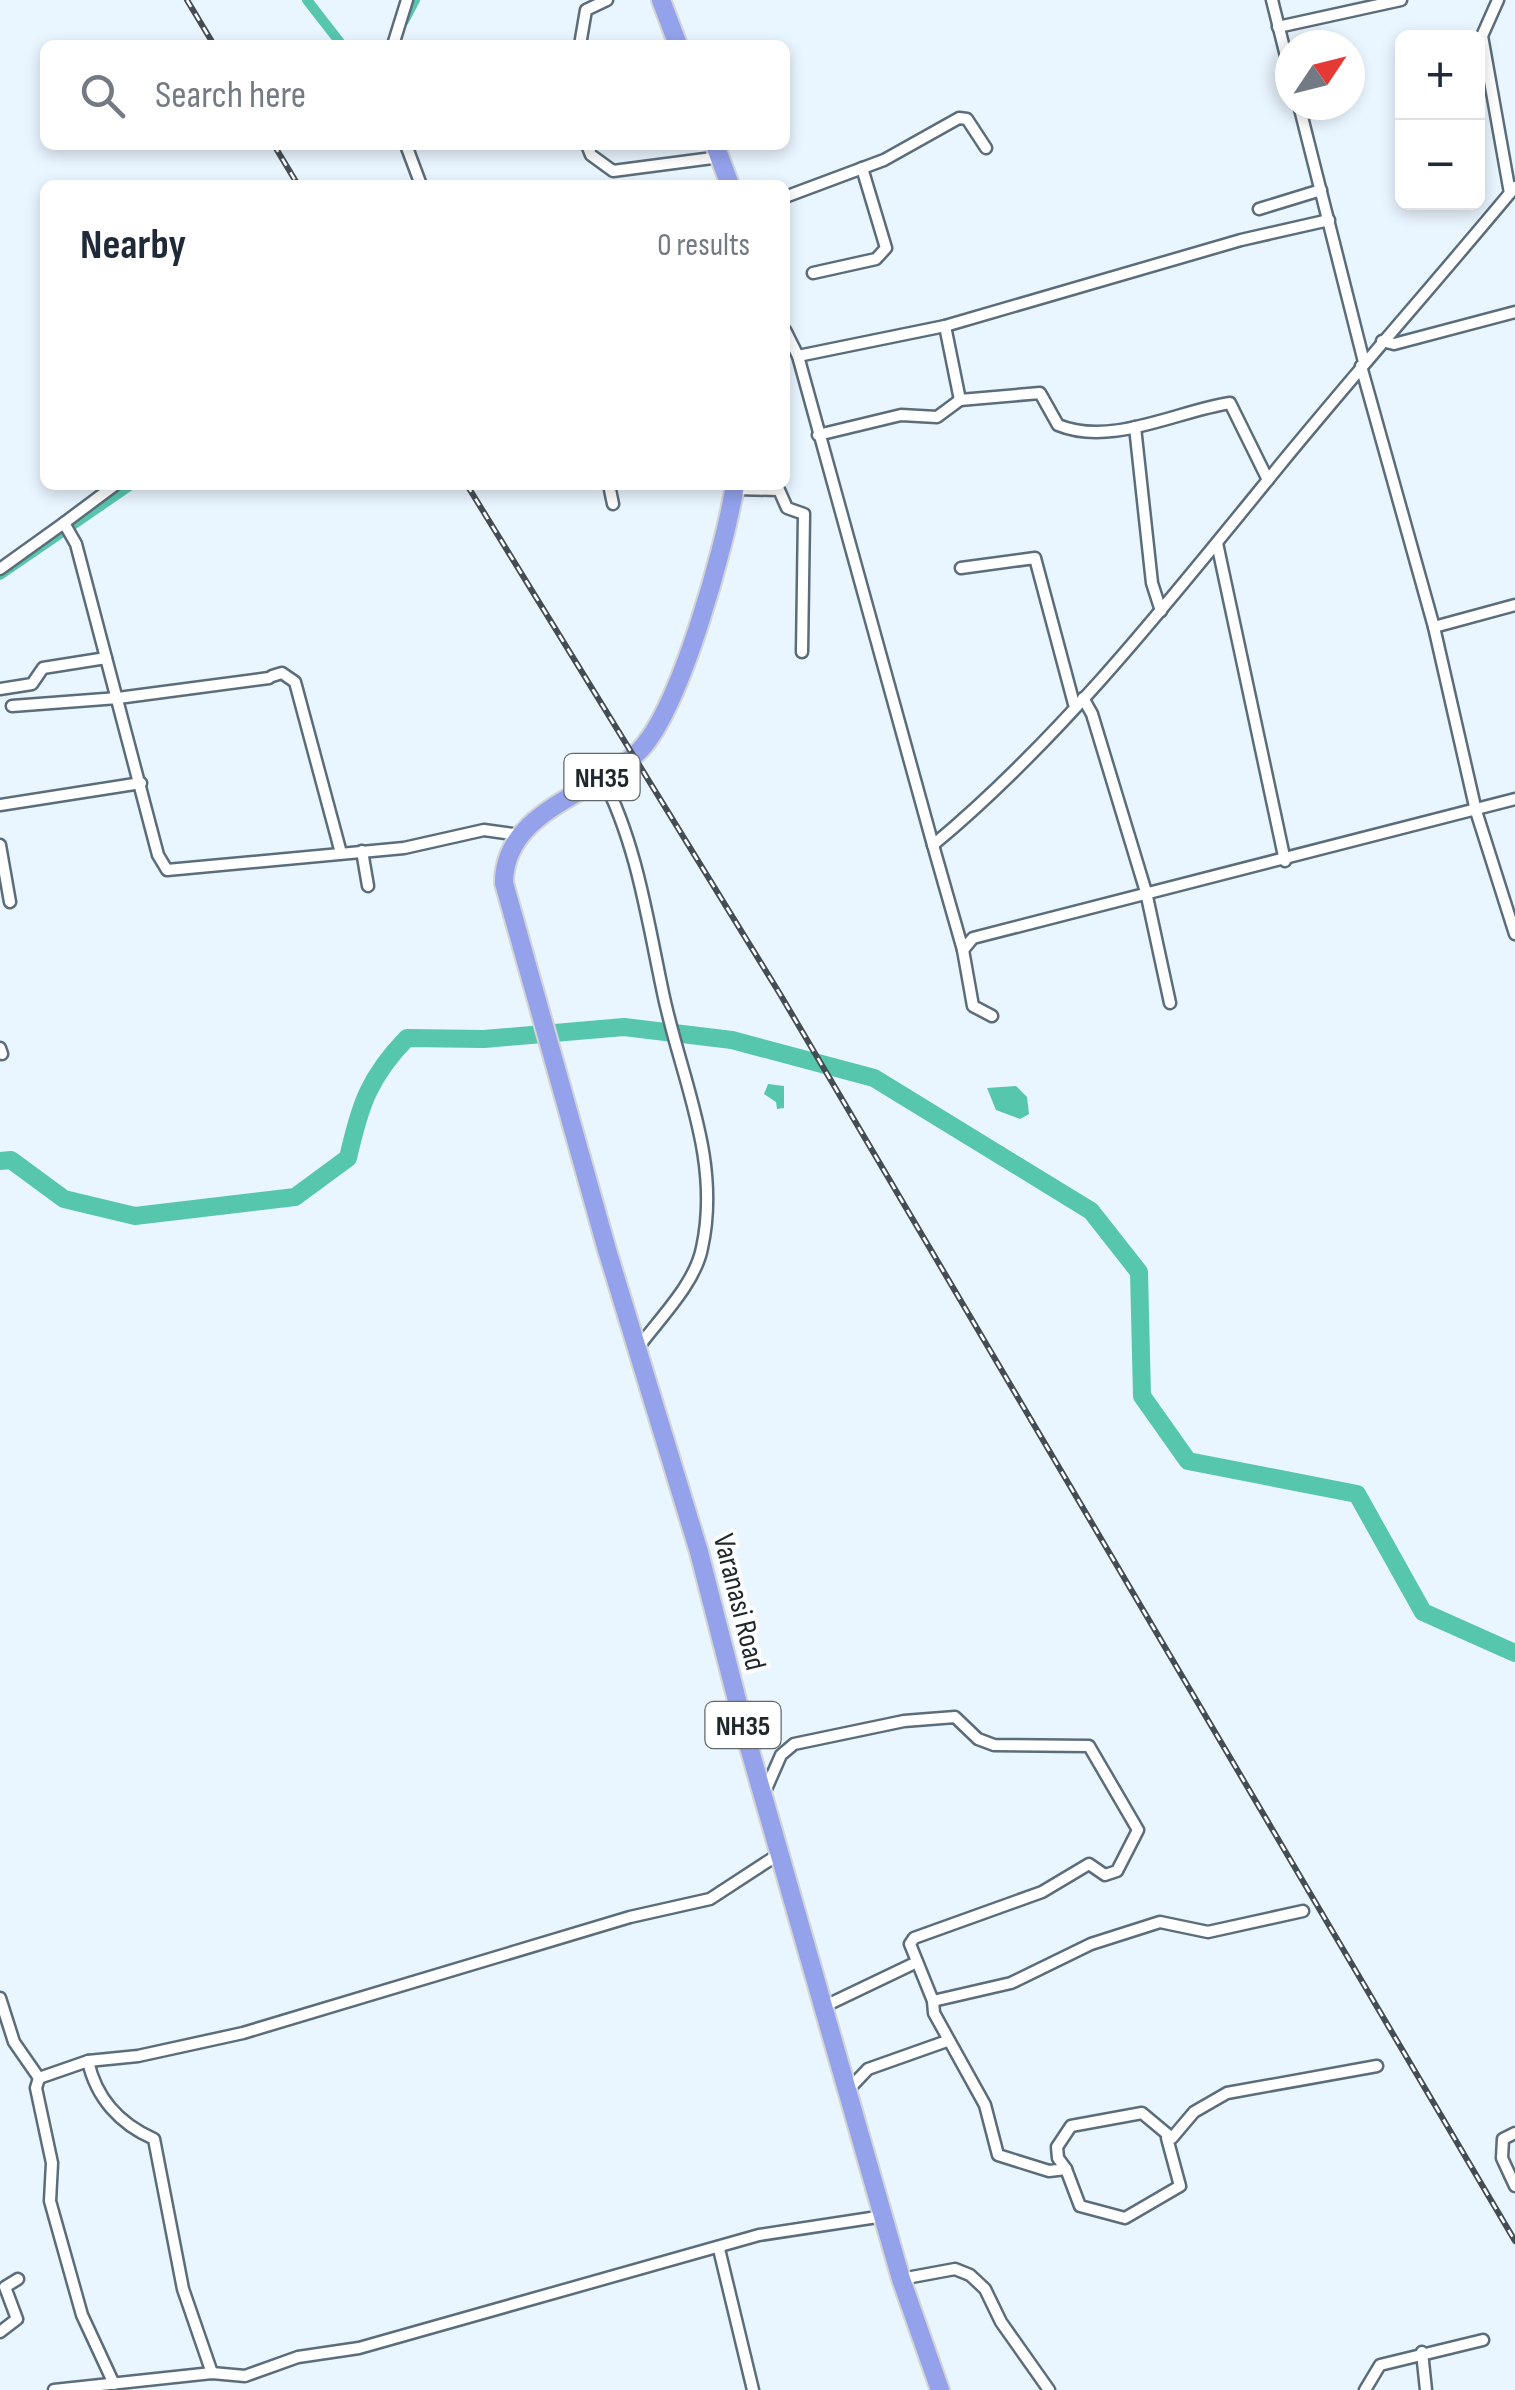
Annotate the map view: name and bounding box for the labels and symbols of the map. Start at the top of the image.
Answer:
north arrow [1275,30,1365,120]
road number: NH35 [564,754,640,800]
street label: Varanasi Road [705,1530,773,1674]
road number: NH35 [706,1702,780,1748]

